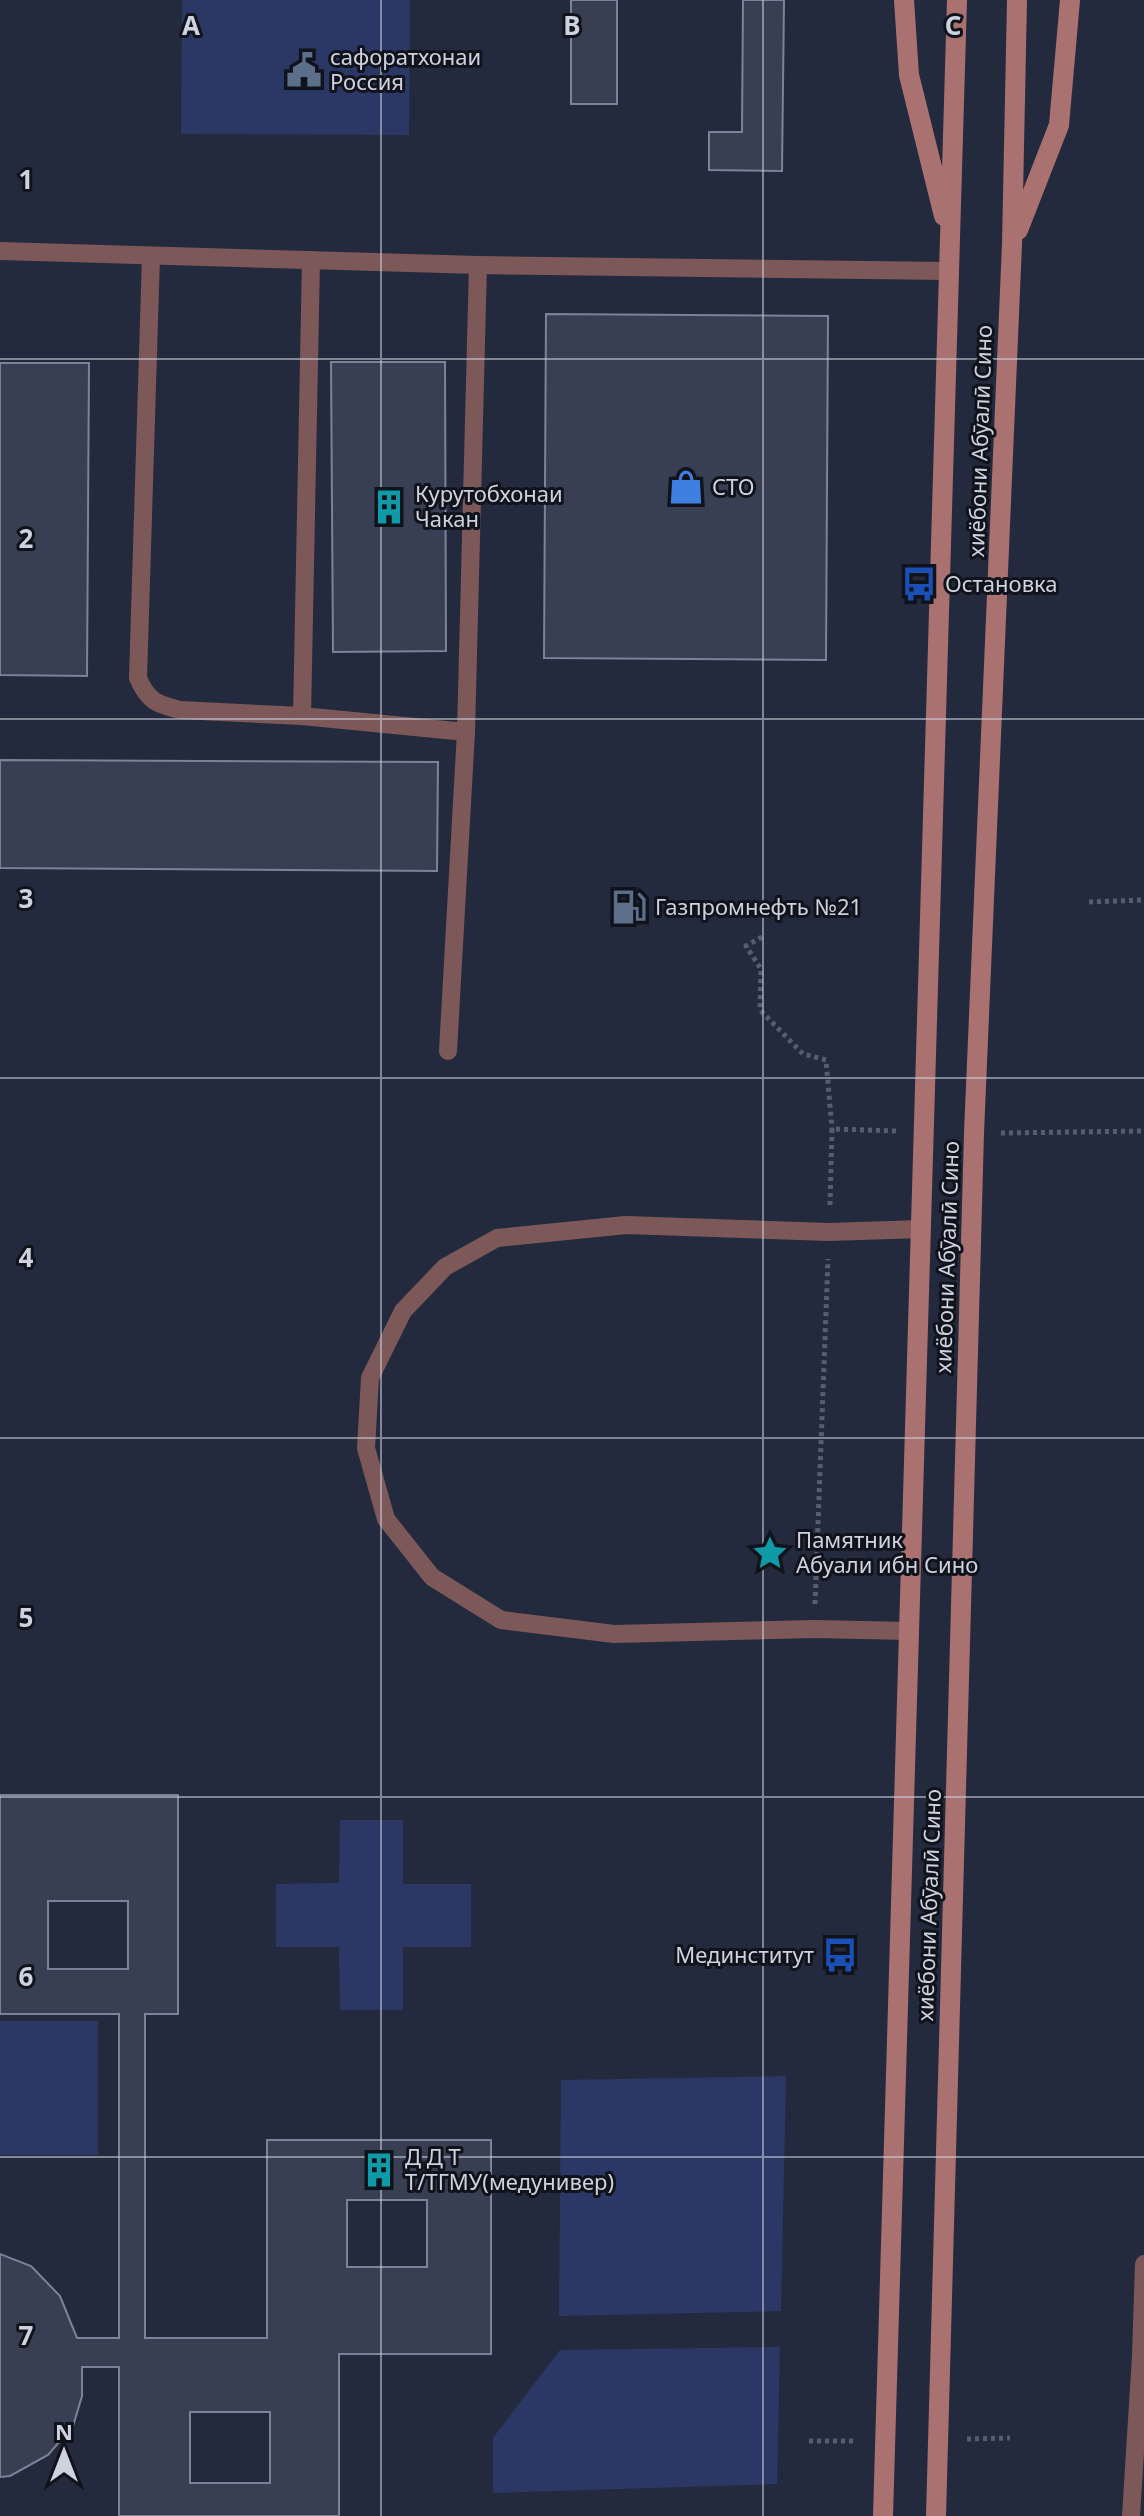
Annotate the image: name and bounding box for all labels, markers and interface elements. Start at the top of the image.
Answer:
text: A [182,7,200,43]
text: B [563,7,581,43]
text: C [945,7,961,43]
place label: сафоратхонаи Россия [330,41,481,96]
public building icon: сафоратхонаи Россия [285,51,323,89]
text: 1 [19,161,33,197]
street label: хиёбони Абӯалӣ Сино [960,324,998,558]
shop icon: СТО [667,468,705,506]
place label: СТО [712,471,755,501]
place label: Курутобхонаи Чакан [415,478,563,533]
building icon: Курутобхонаи Чакан [370,488,408,526]
text: 2 [19,520,34,556]
bus stop icon: Остановка [900,565,938,603]
place label: Остановка [945,568,1058,598]
text: 3 [19,880,33,916]
fuel station icon: Газпромнефть №21 [610,888,648,926]
place label: Газпромнефть №21 [655,891,862,921]
street label: хиёбони Абӯалӣ Сино [927,1140,965,1374]
text: 4 [19,1239,34,1275]
place label: Памятник Абуали ибн Сино [796,1524,978,1579]
place icon: Памятник Абуали ибн Сино [751,1534,789,1572]
text: 5 [19,1599,33,1635]
street label: хиёбони Абӯалӣ Сино [909,1788,947,2022]
bus stop icon: Мединститут [821,1936,859,1974]
place label: Мединститут [675,1939,814,1969]
text: 6 [19,1958,34,1994]
place label: Д Д Т Т/ТГМУ(медунивер) [405,2141,614,2196]
building icon: Д Д Т Т/ТГМУ(медунивер) [360,2151,398,2189]
text: 7 [19,2317,34,2353]
north arrow [24,2412,104,2492]
text: N [55,2416,73,2446]

